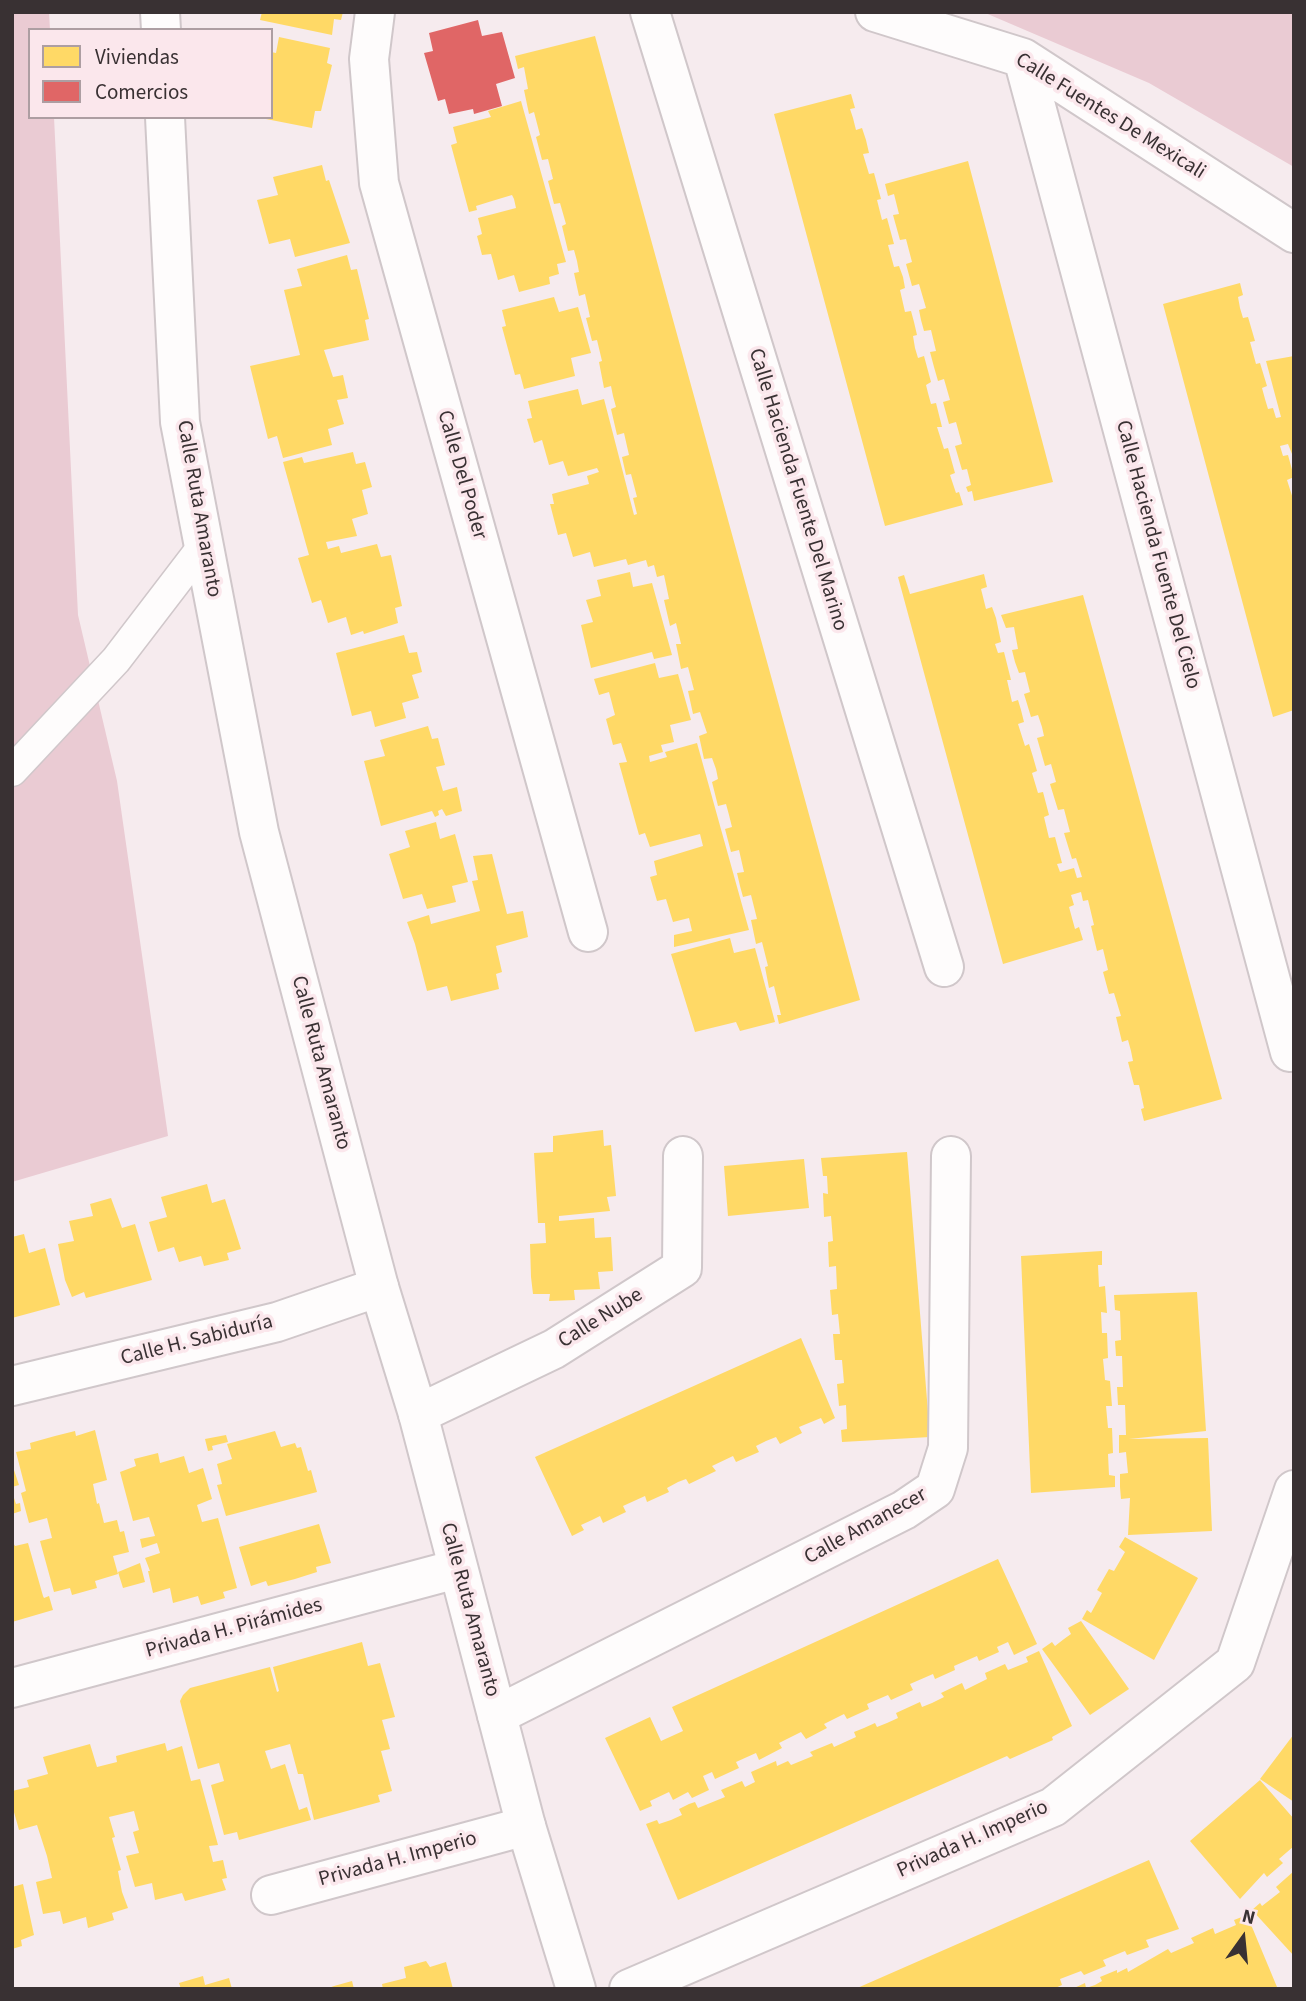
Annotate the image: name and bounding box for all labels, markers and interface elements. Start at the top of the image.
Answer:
legend [28,28,273,119]
text: Viviendas [95,42,179,72]
street label: Calle Fuentes De Mexicali [1010,48,1210,186]
text: Comercios [95,77,188,107]
street label: Calle Hacienda Fuente Del Marino [742,346,852,634]
street label: Calle Del Poder [431,408,491,542]
street label: Calle Hacienda Fuente Del Cielo [1109,418,1205,692]
street label: Calle Ruta Amaranto [170,419,226,599]
street label: Calle Ruta Amaranto [285,973,355,1153]
street label: Calle Nube [554,1283,648,1355]
street label: Calle H. Sabiduría [118,1310,276,1372]
street label: Calle Amanecer [800,1483,932,1571]
street label: Calle Ruta Amaranto [434,1520,504,1700]
street label: Privada H. Pirámides [143,1593,325,1665]
street label: Privada H. Imperio [894,1795,1052,1885]
street label: Privada H. Imperio [316,1827,480,1893]
north arrow [1208,1903,1278,1973]
text: N [1239,1903,1258,1932]

